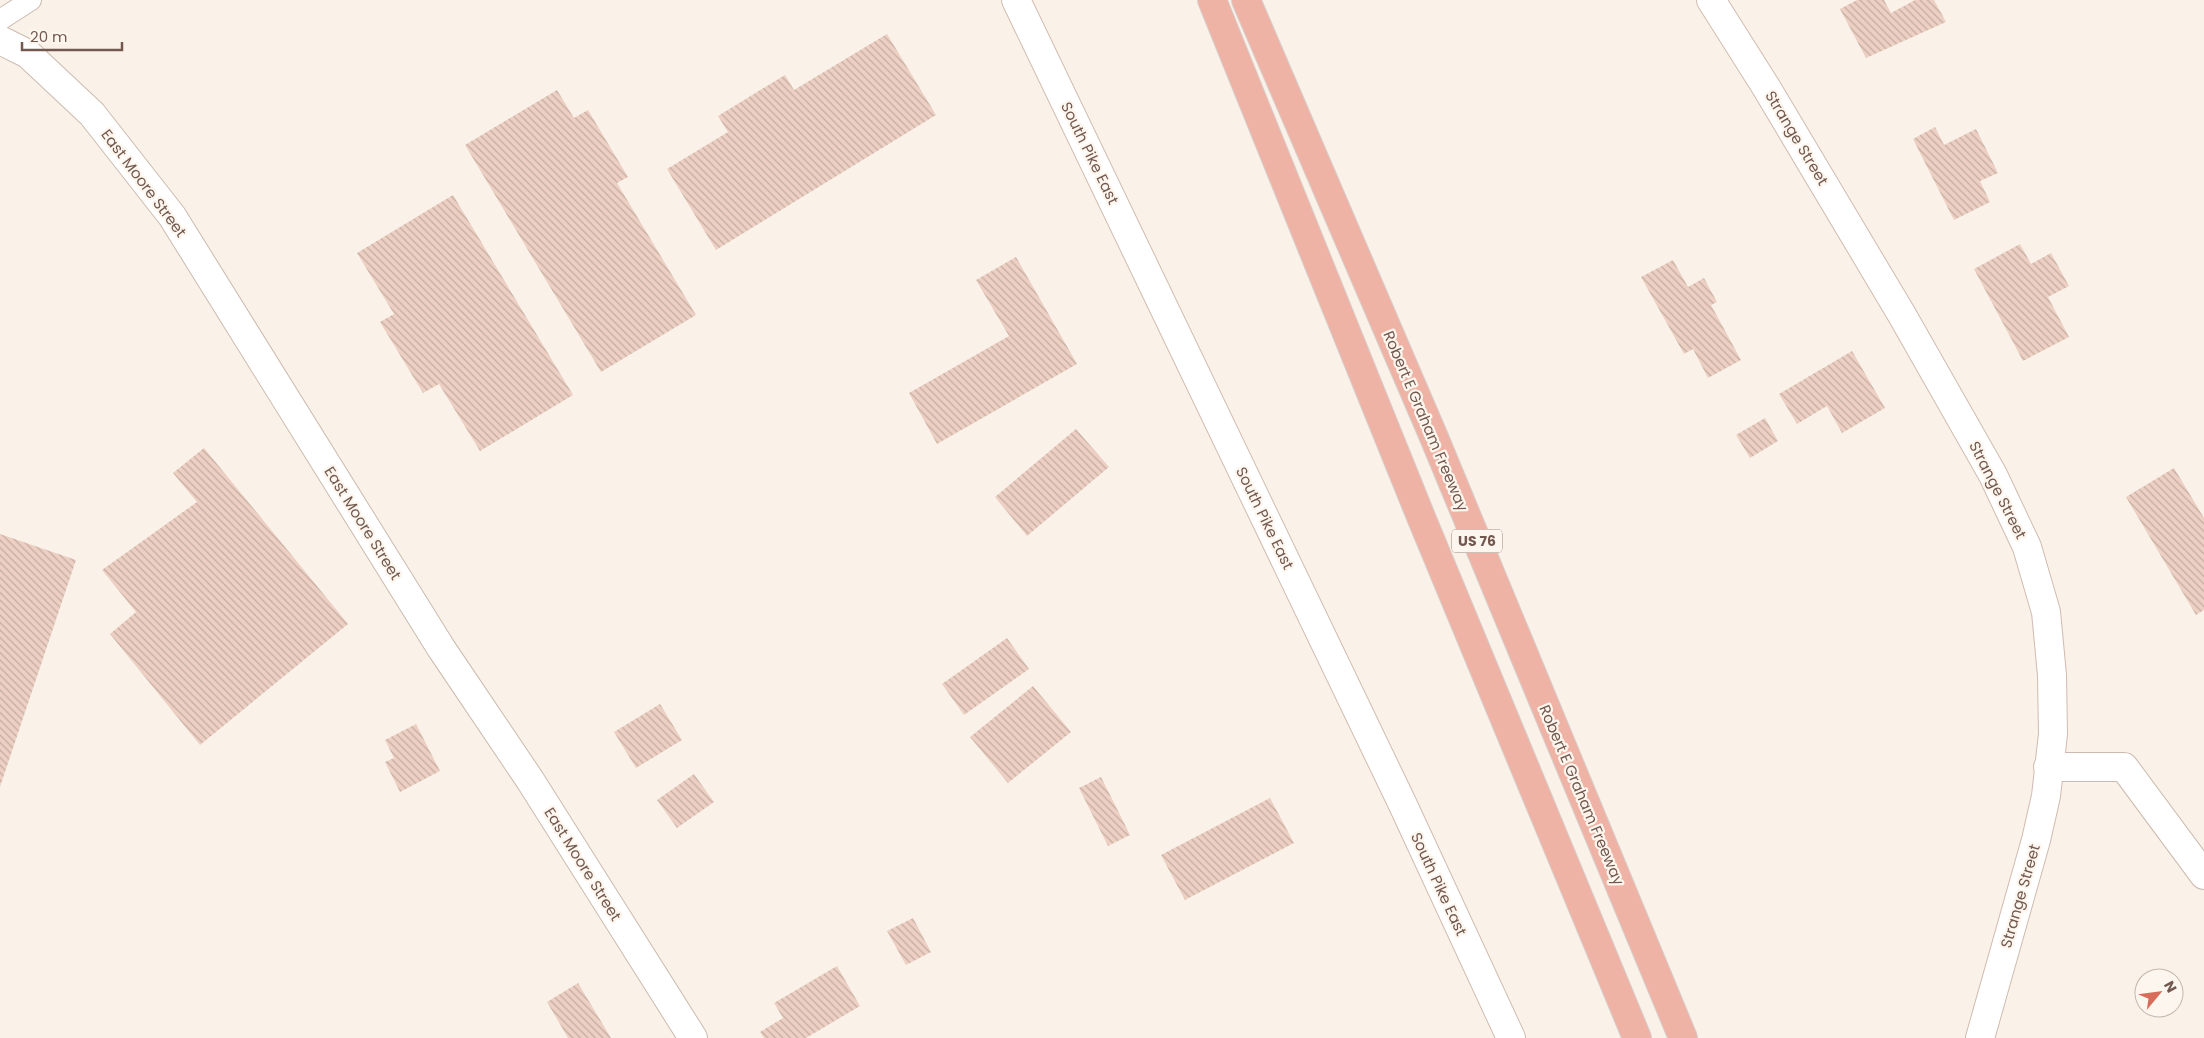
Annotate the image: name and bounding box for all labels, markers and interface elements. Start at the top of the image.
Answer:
scale bar [22,20,122,52]
text: 20 m [30,26,68,47]
street label: Strange Street [1760,87,1834,189]
street label: South Pike East [1056,98,1124,208]
street label: East Moore Street [96,125,192,241]
street label: Robert E Graham Freeway [1378,328,1474,515]
street label: Strange Street [1964,438,2032,542]
street label: East Moore Street [320,462,406,584]
street label: South Pike East [1231,463,1299,573]
road number: US 76 [1452,530,1502,552]
street label: Robert E Graham Freeway [1534,702,1630,889]
street label: East Moore Street [540,803,626,925]
street label: South Pike East [1406,829,1472,939]
street label: Strange Street [1995,842,2045,950]
north arrow [2134,968,2184,1018]
text: N [2159,977,2182,996]

